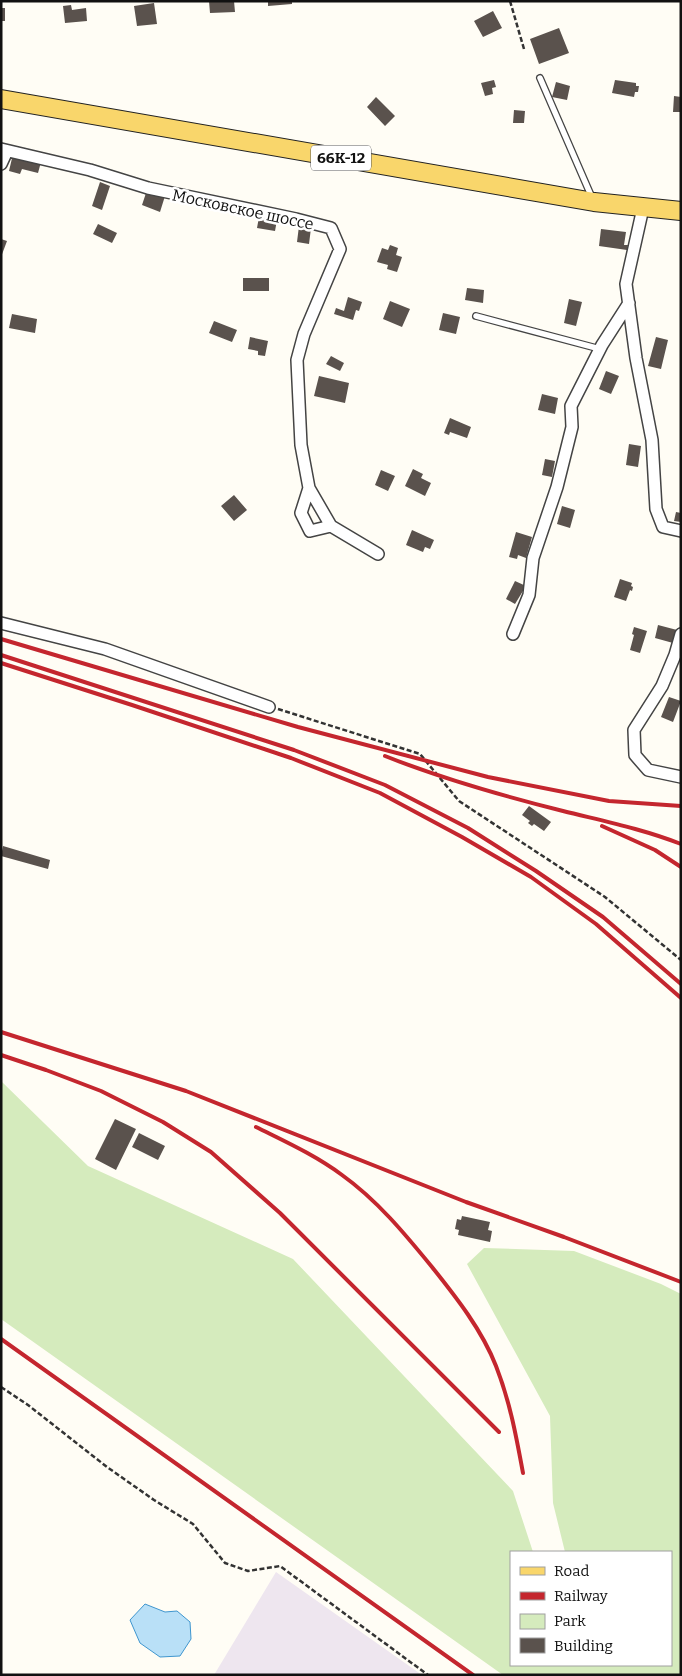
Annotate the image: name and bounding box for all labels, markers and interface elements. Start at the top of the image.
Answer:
road number: 66К-12 [311,146,371,170]
street label: Московское шоссе [170,185,315,234]
legend [510,1551,672,1666]
text: Road [554,1562,589,1580]
text: Railway [554,1587,608,1605]
text: Park [554,1612,586,1630]
text: Building [554,1637,613,1655]

